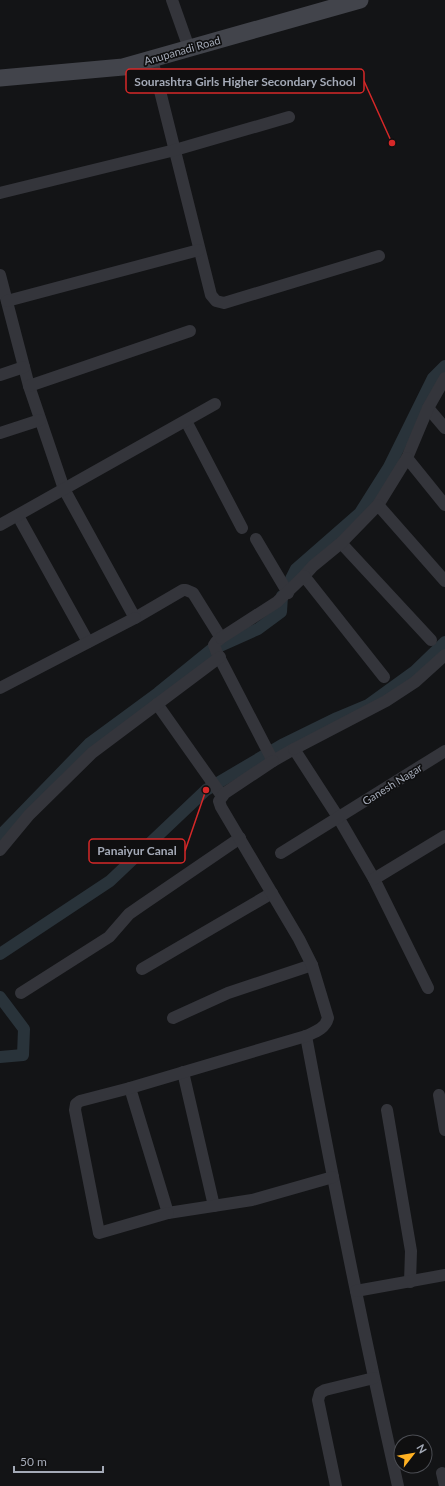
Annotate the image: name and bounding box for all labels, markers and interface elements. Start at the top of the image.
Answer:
street label: Anupanadi Road [142,33,222,67]
callout: Sourashtra Girls Higher Secondary School [126,69,364,93]
text: Sourashtra Girls Higher Secondary School [134,74,356,89]
street label: Ganesh Nagar [360,760,424,808]
callout: Panaiyur Canal [89,839,185,863]
text: Panaiyur Canal [97,843,177,858]
north arrow [393,1434,433,1474]
text: N [414,1442,430,1456]
scale bar [14,1448,103,1474]
text: 50 m [20,1454,47,1469]

